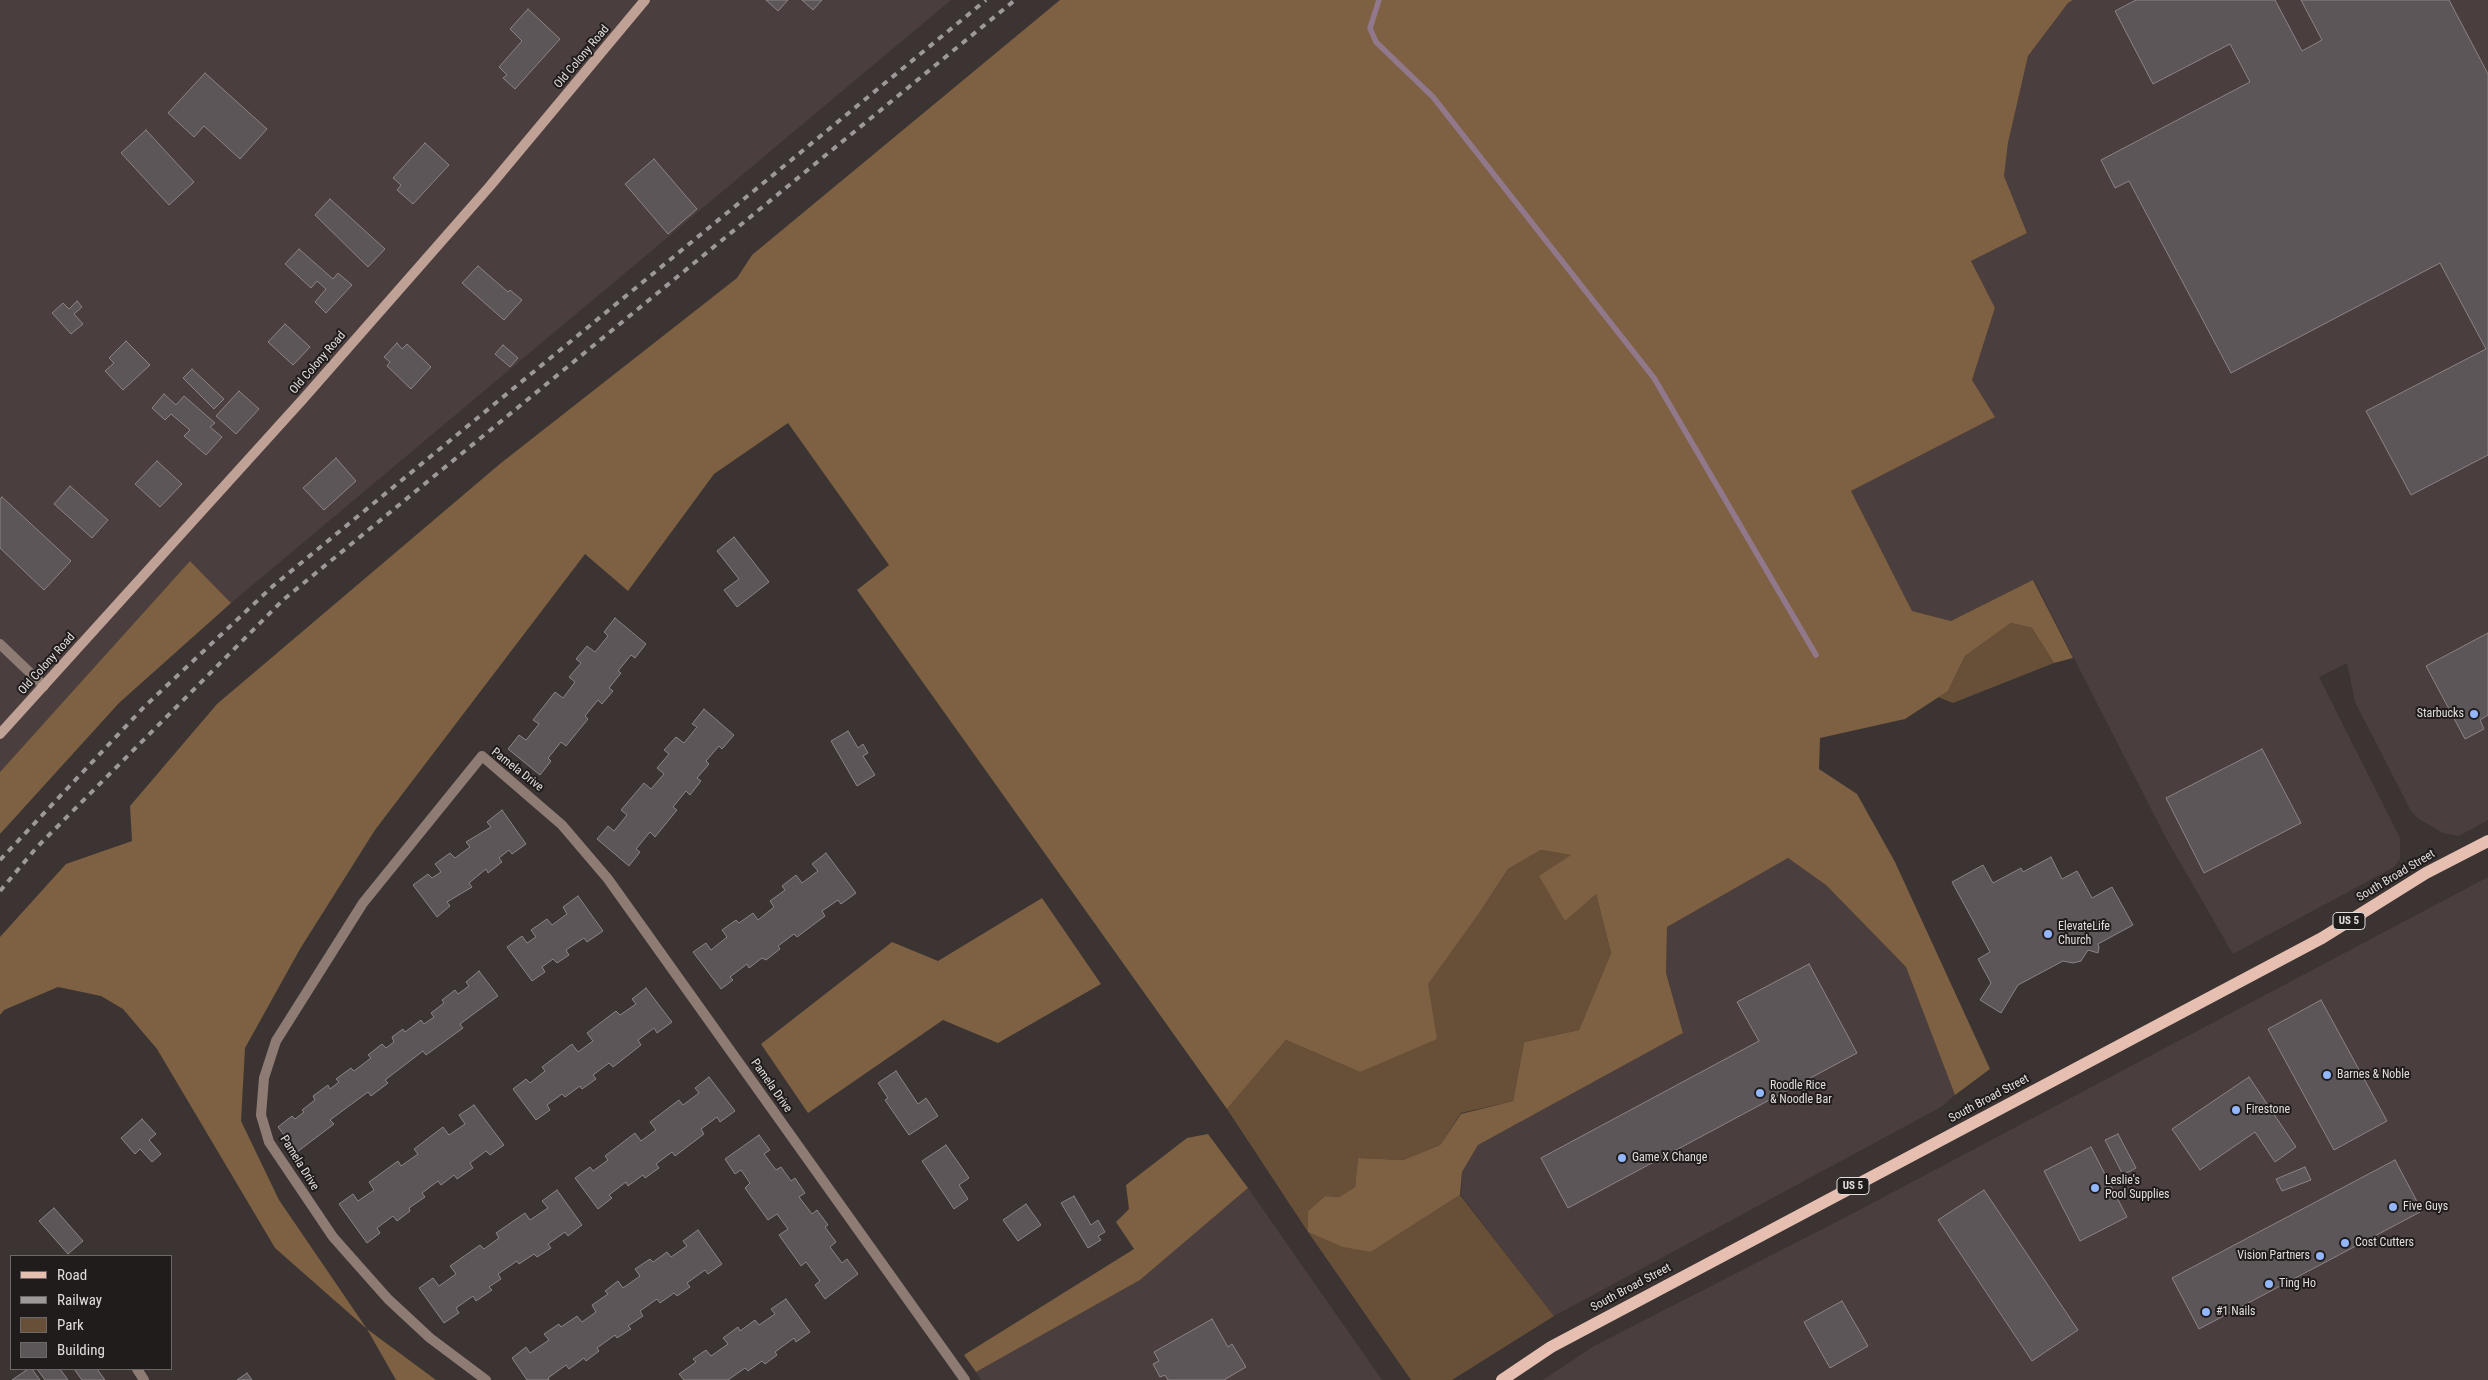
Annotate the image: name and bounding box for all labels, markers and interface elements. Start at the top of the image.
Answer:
street label: Old Colony Road [551,23,613,91]
street label: Old Colony Road [287,329,349,397]
street label: Old Colony Road [16,630,78,698]
place label: Starbucks [2417,707,2464,721]
marker: Starbucks [2468,708,2480,720]
street label: Pamela Drive [488,745,546,795]
street label: South Broad Street [2354,847,2438,905]
road number: US 5 [2333,912,2365,929]
place label: ElevateLife Church [2058,920,2110,948]
marker: ElevateLife Church [2042,928,2054,940]
street label: Pamela Drive [747,1056,795,1116]
place label: Barnes & Noble [2337,1068,2410,1082]
marker: Barnes & Noble [2321,1069,2333,1081]
street label: South Broad Street [1946,1072,2032,1126]
place label: Roodle Rice & Noodle Bar [1770,1079,1832,1107]
marker: Roodle Rice & Noodle Bar [1754,1087,1766,1099]
place label: Firestone [2246,1103,2290,1117]
marker: Firestone [2230,1104,2242,1116]
street label: Pamela Drive [276,1133,322,1193]
place label: Game X Change [1632,1151,1707,1165]
marker: Game X Change [1616,1152,1628,1164]
place label: Leslie's Pool Supplies [2105,1174,2170,1202]
road number: US 5 [1837,1178,1869,1194]
marker: Leslie's Pool Supplies [2089,1182,2101,1194]
place label: Five Guys [2403,1200,2448,1214]
marker: Five Guys [2387,1201,2399,1213]
place label: Cost Cutters [2355,1236,2414,1250]
marker: Cost Cutters [2339,1237,2351,1249]
place label: Vision Partners [2237,1249,2310,1263]
marker: Vision Partners [2314,1250,2326,1262]
legend [10,1255,172,1370]
street label: South Broad Street [1588,1261,1674,1315]
text: Road [57,1266,87,1284]
place label: Ting Ho [2279,1277,2316,1291]
marker: Ting Ho [2263,1278,2275,1290]
text: Railway [57,1291,102,1309]
place label: #1 Nails [2216,1305,2255,1319]
marker: #1 Nails [2200,1306,2212,1318]
text: Park [57,1316,84,1334]
text: Building [57,1341,105,1359]

